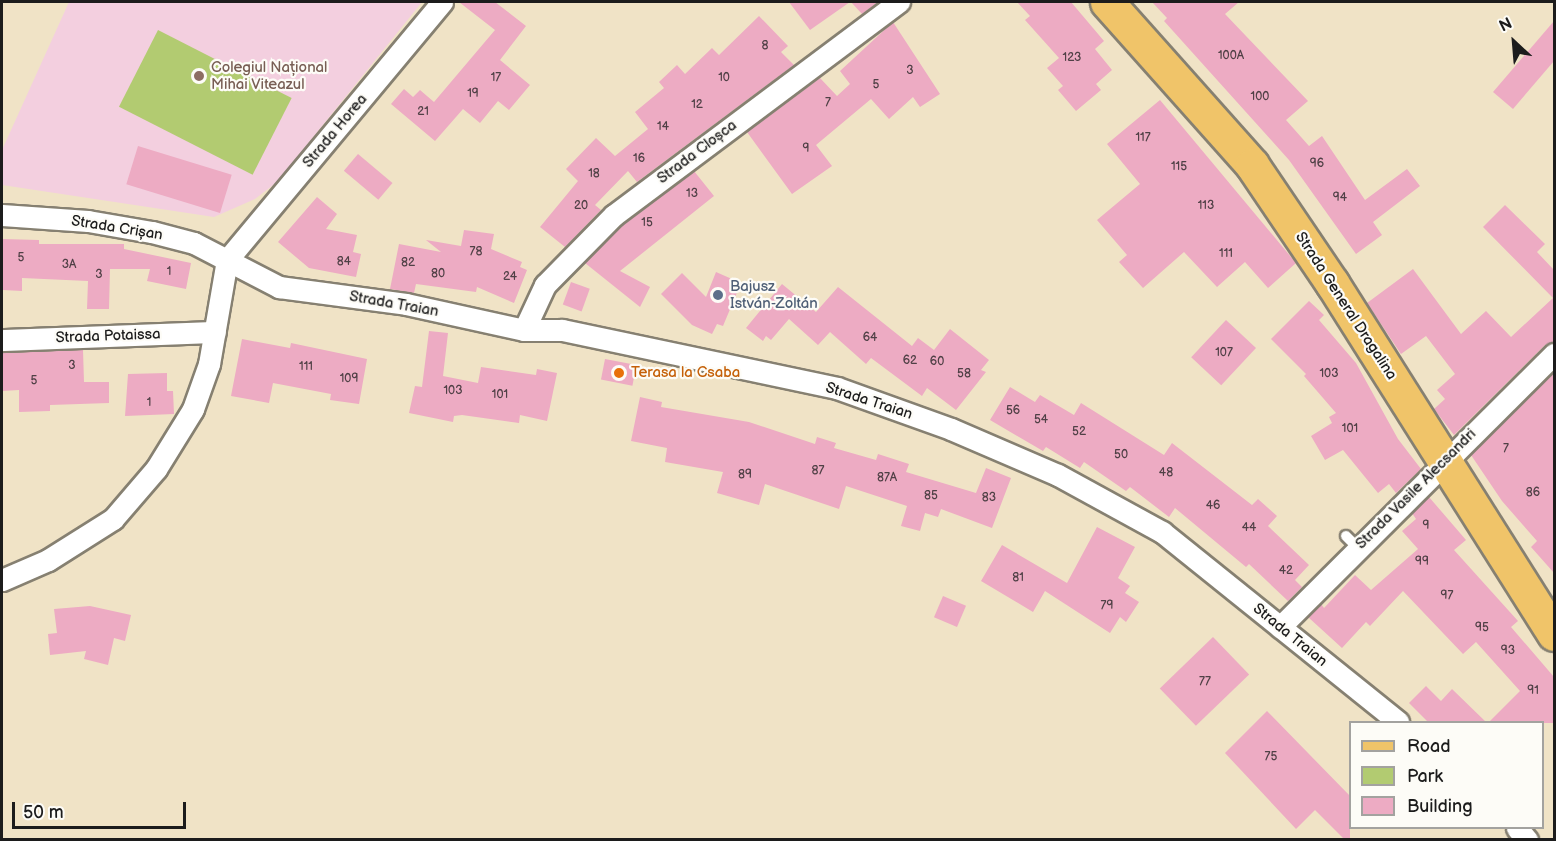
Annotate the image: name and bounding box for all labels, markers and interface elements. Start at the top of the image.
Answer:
north arrow [1484,12,1544,72]
text: N [1496,14,1515,37]
house number: 8 [762,39,768,53]
house number: 100A [1218,49,1244,63]
house number: 123 [1063,51,1081,65]
place label: Colegiul Național Mihai Viteazul [211,58,327,93]
house number: 3 [906,64,914,78]
marker: Colegiul Național Mihai Viteazul [192,69,206,83]
house number: 17 [491,71,501,85]
house number: 10 [718,71,730,85]
house number: 5 [873,78,879,92]
house number: 19 [467,87,479,101]
house number: 100 [1251,90,1269,104]
street label: Strada Horea [299,91,371,171]
house number: 7 [825,96,831,110]
house number: 12 [691,98,703,112]
house number: 21 [417,105,429,119]
street label: Strada Cloșca [654,116,740,188]
house number: 14 [657,120,669,134]
house number: 117 [1135,131,1151,145]
house number: 9 [803,142,809,156]
house number: 16 [633,152,645,166]
house number: 96 [1310,157,1324,171]
house number: 115 [1171,160,1187,174]
house number: 18 [588,167,600,181]
house number: 13 [686,187,698,201]
house number: 94 [1333,191,1347,205]
house number: 20 [574,199,588,213]
house number: 113 [1198,199,1214,213]
street label: Strada Crișan [70,212,164,244]
house number: 15 [641,216,653,230]
street label: Strada General Dragalina [1291,229,1401,383]
house number: 78 [470,245,482,259]
house number: 111 [1219,247,1233,261]
house number: 5 [18,251,24,265]
house number: 84 [337,255,351,269]
house number: 82 [401,256,415,270]
house number: 3A [62,258,76,272]
house number: 1 [167,265,171,279]
house number: 80 [431,267,445,281]
house number: 3 [95,268,103,282]
house number: 24 [503,270,517,284]
place label: Bajusz István-Zoltán [730,277,818,312]
street label: Strada Traian [348,287,440,321]
marker: Bajusz István-Zoltán [711,288,725,302]
street label: Strada Potaissa [55,325,161,347]
house number: 64 [863,331,877,345]
house number: 107 [1215,346,1233,360]
house number: 62 [903,354,917,368]
house number: 60 [930,355,944,369]
house number: 3 [68,359,76,373]
house number: 111 [299,360,313,374]
place label: Terasa la Csaba [631,364,740,382]
marker: Terasa la Csaba [612,366,626,380]
house number: 58 [957,367,971,381]
house number: 103 [1319,367,1339,381]
house number: 109 [340,372,358,386]
house number: 5 [31,374,37,388]
street label: Strada Traian [823,378,915,424]
house number: 103 [443,384,463,398]
house number: 101 [492,388,508,402]
house number: 1 [147,396,151,410]
house number: 56 [1006,404,1020,418]
house number: 54 [1034,413,1048,427]
house number: 101 [1342,422,1358,436]
house number: 52 [1072,425,1086,439]
street label: Strada Vasile Alecsandri [1352,425,1480,553]
house number: 7 [1503,442,1509,456]
house number: 50 [1114,448,1128,462]
house number: 87 [812,464,824,478]
house number: 48 [1159,466,1173,480]
house number: 89 [738,468,752,482]
house number: 87A [877,471,897,485]
house number: 86 [1526,486,1540,500]
house number: 85 [924,489,938,503]
house number: 83 [982,491,996,505]
house number: 46 [1206,499,1220,513]
house number: 9 [1423,519,1429,533]
house number: 44 [1242,521,1256,535]
house number: 99 [1415,555,1429,569]
house number: 42 [1279,564,1293,578]
house number: 81 [1012,571,1024,585]
house number: 97 [1441,589,1453,603]
house number: 79 [1101,599,1113,613]
street label: Strada Traian [1249,599,1331,671]
house number: 95 [1475,621,1489,635]
house number: 93 [1501,644,1515,658]
house number: 77 [1199,675,1211,689]
house number: 91 [1527,684,1539,698]
legend [1349,721,1544,829]
text: Road [1407,736,1451,757]
house number: 75 [1265,750,1277,764]
text: Park [1407,766,1443,787]
scale bar [15,790,189,828]
text: Building [1407,796,1473,817]
text: 50 m [23,802,64,823]

